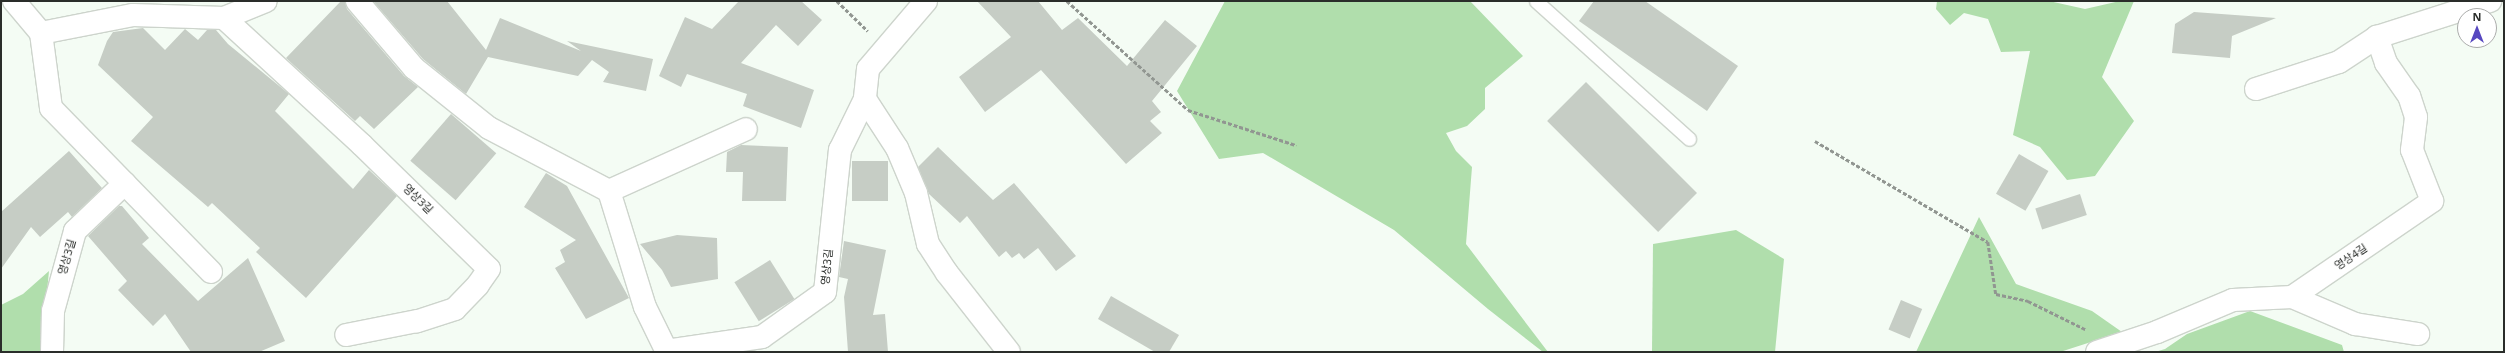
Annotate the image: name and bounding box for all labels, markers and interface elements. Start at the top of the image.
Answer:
north arrow [2457,8,2497,48]
text: N [2473,9,2481,24]
street label: 영상3길 [400,182,436,216]
street label: 영상3길 [56,238,78,276]
street label: 영상4길 [2332,241,2370,273]
street label: 영상3길 [819,248,835,286]

